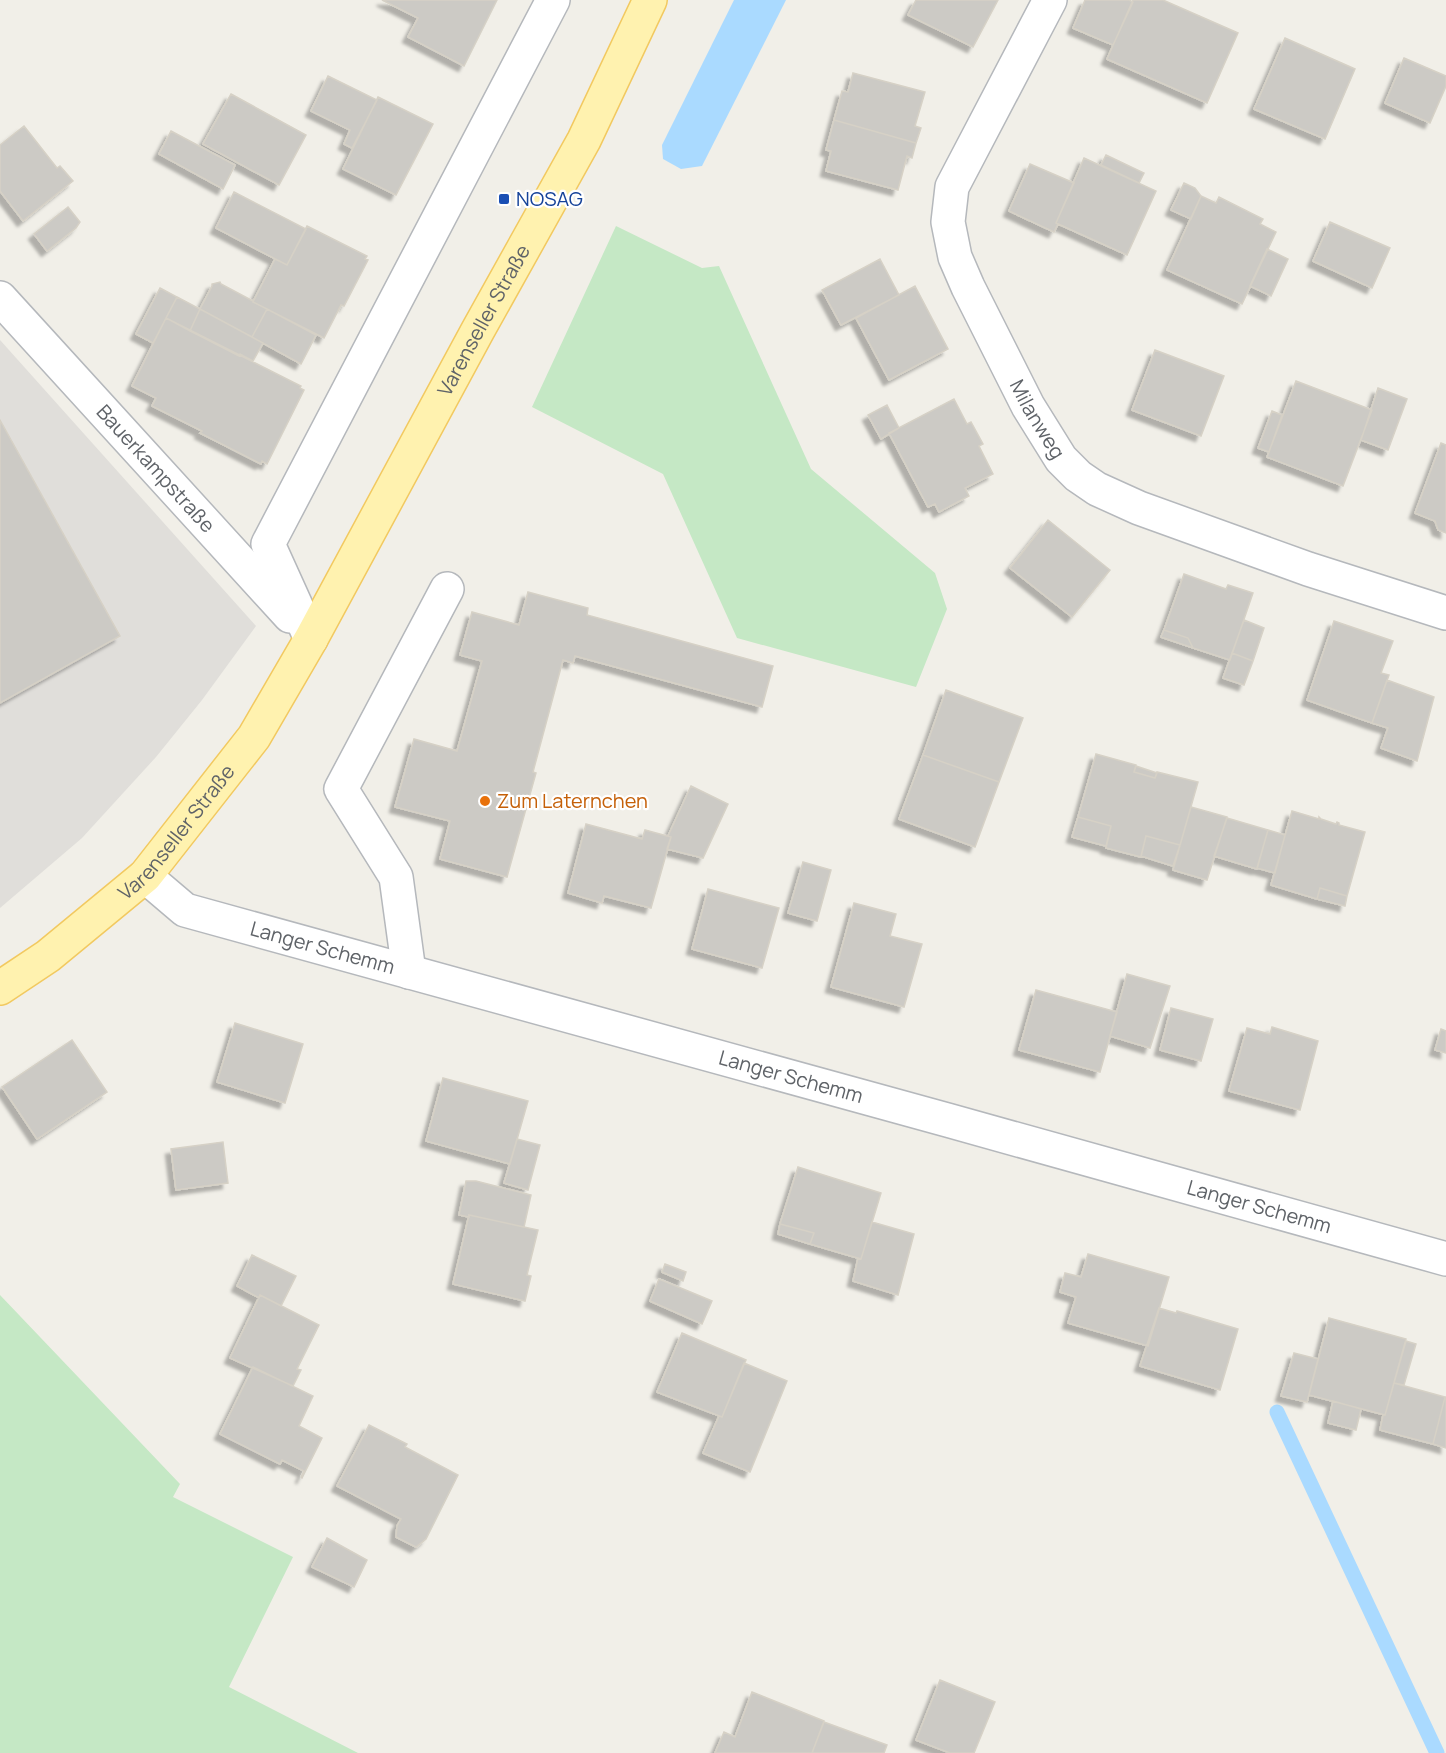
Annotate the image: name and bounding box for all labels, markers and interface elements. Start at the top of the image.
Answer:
place label: NOSAG [516,185,583,212]
marker: NOSAG [497,192,511,206]
street label: Varenseller Straße [431,239,536,401]
street label: Milanweg [1004,375,1072,464]
street label: Bauerkampstraße [91,399,221,538]
street label: Varenseller Straße [112,759,240,906]
place label: Zum Laternchen [497,787,648,814]
marker: Zum Laternchen [478,794,492,808]
street label: Langer Schemm [247,915,398,980]
street label: Langer Schemm [716,1044,866,1109]
street label: Langer Schemm [1184,1173,1335,1239]

